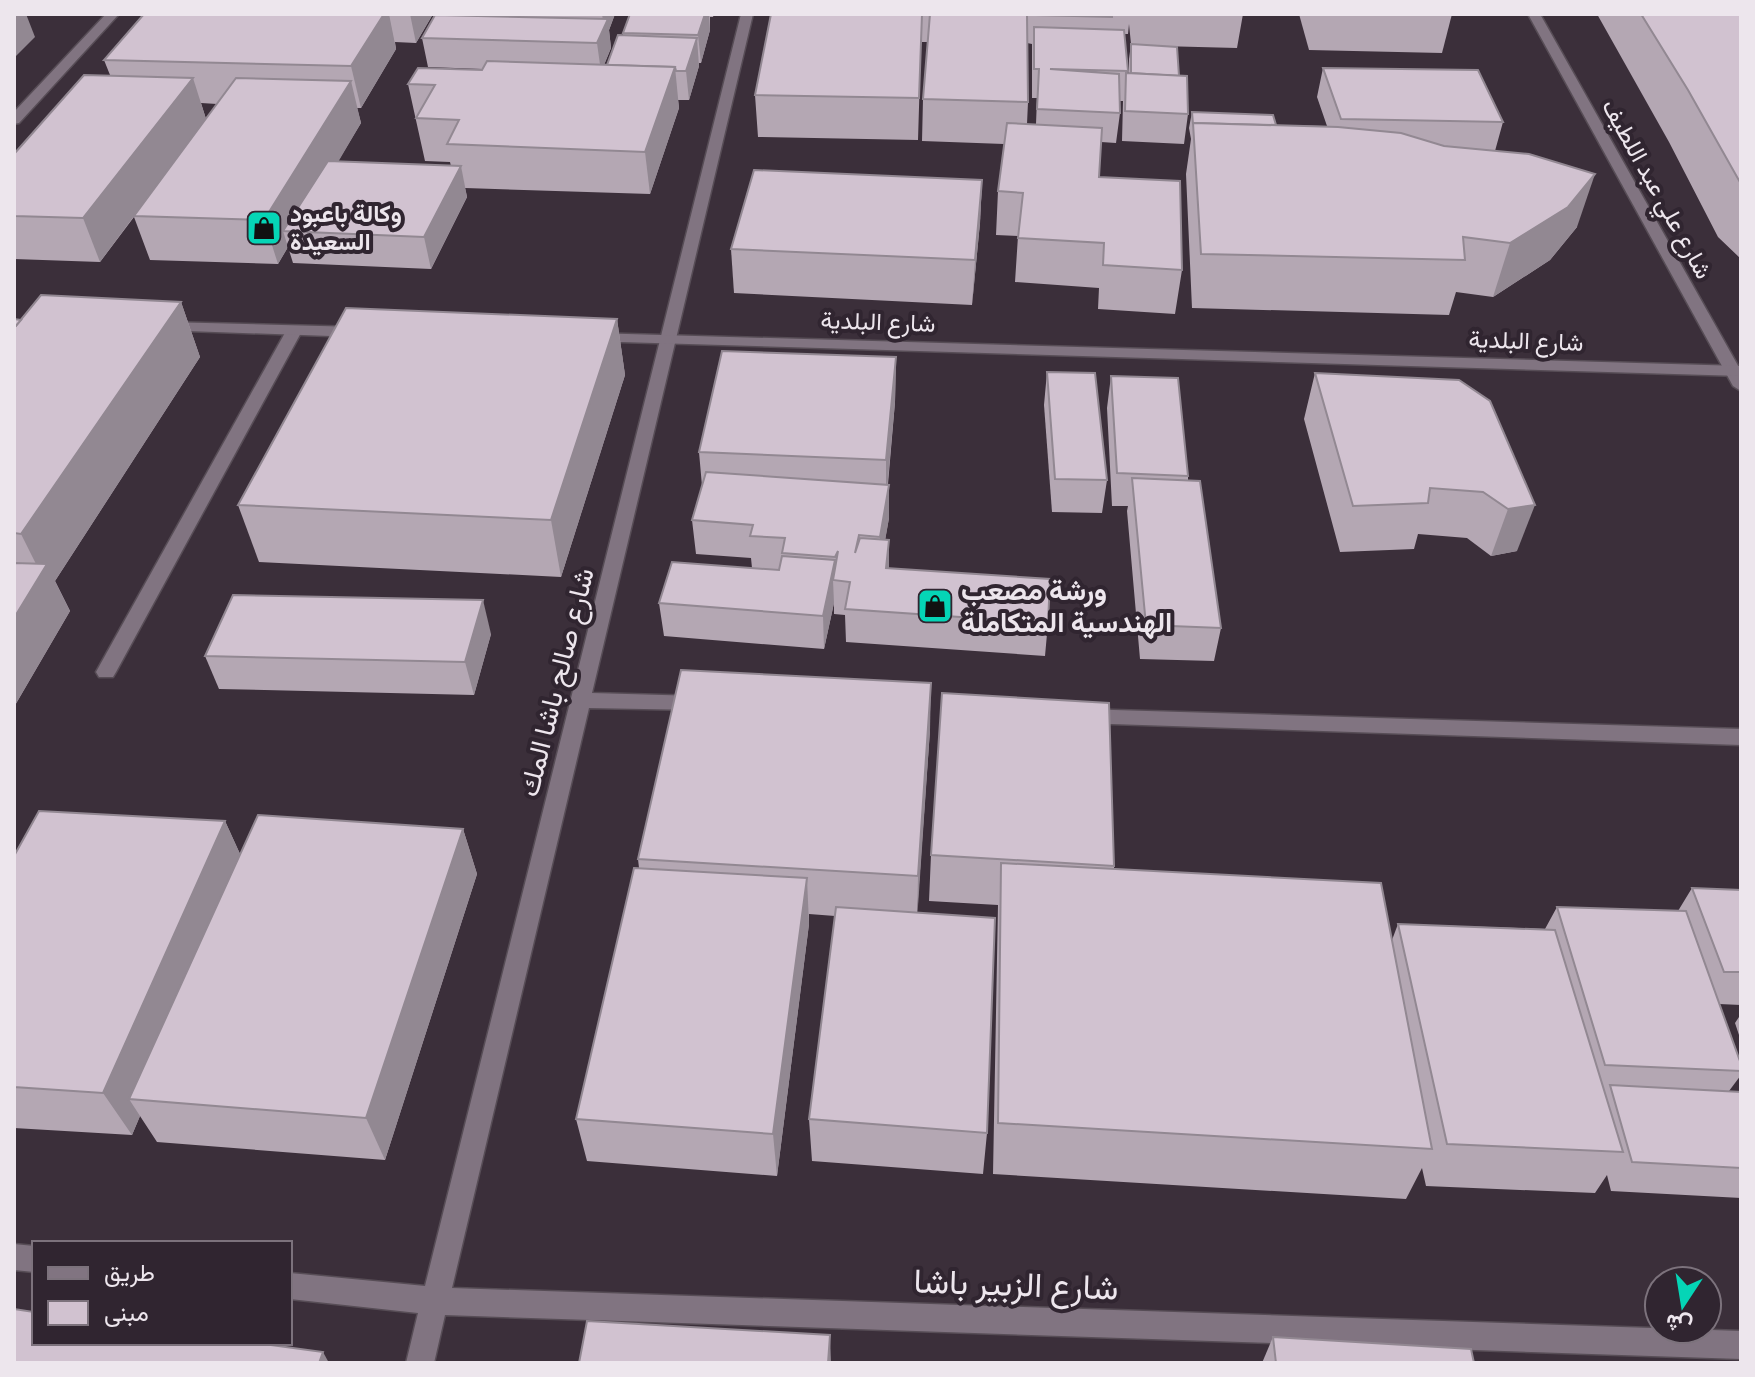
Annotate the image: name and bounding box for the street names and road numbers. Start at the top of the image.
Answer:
street label: شارع علي عبد اللطيف [1592,94,1719,286]
street label: شارع البلدية [820,305,936,340]
street label: شارع البلدية [1468,324,1584,359]
street label: شارع صالح باشا المك [511,564,604,801]
street label: شارع الزبير باشا [913,1259,1119,1311]

